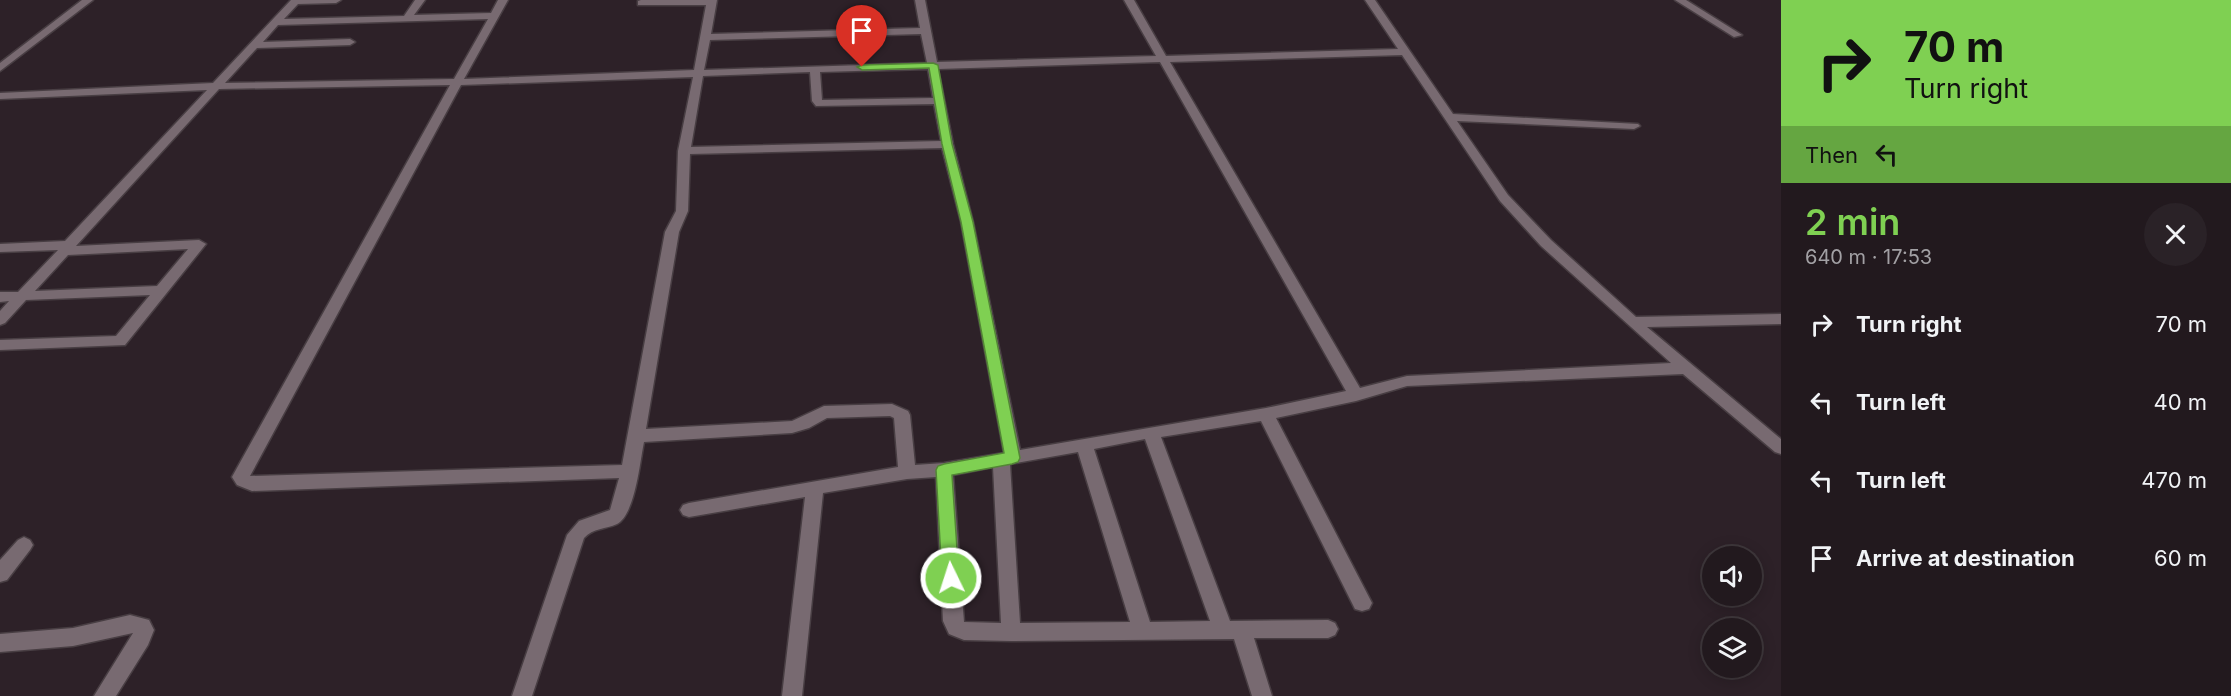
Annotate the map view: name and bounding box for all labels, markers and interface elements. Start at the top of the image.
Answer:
pin [836,5,887,67]
icon: arrive [845,14,878,47]
text: 70 m [1904,21,2004,72]
icon: right [1805,24,1883,102]
text: Turn right [1904,72,2028,105]
icon: left [1870,138,1903,171]
text: Then [1805,142,1858,168]
text: 2 min [1805,200,1900,244]
button: close [2144,203,2207,266]
text: 640 m · 17:53 [1805,245,1932,269]
icon: right [1805,308,1838,341]
text: Turn right [1856,311,1962,337]
text: 70 m [2156,311,2207,337]
icon: left [1805,386,1838,419]
text: Turn left [1856,389,1946,415]
text: 40 m [2153,389,2207,415]
icon: left [1805,464,1838,497]
text: Turn left [1856,467,1946,493]
text: 470 m [2141,467,2207,493]
icon: arrive [1805,542,1838,575]
text: Arrive at destination [1856,545,2075,571]
text: 60 m [2154,545,2207,571]
position arrow [919,546,983,610]
map controls [1702,546,1762,678]
button: sound [1702,546,1762,606]
button: layers [1702,618,1762,678]

